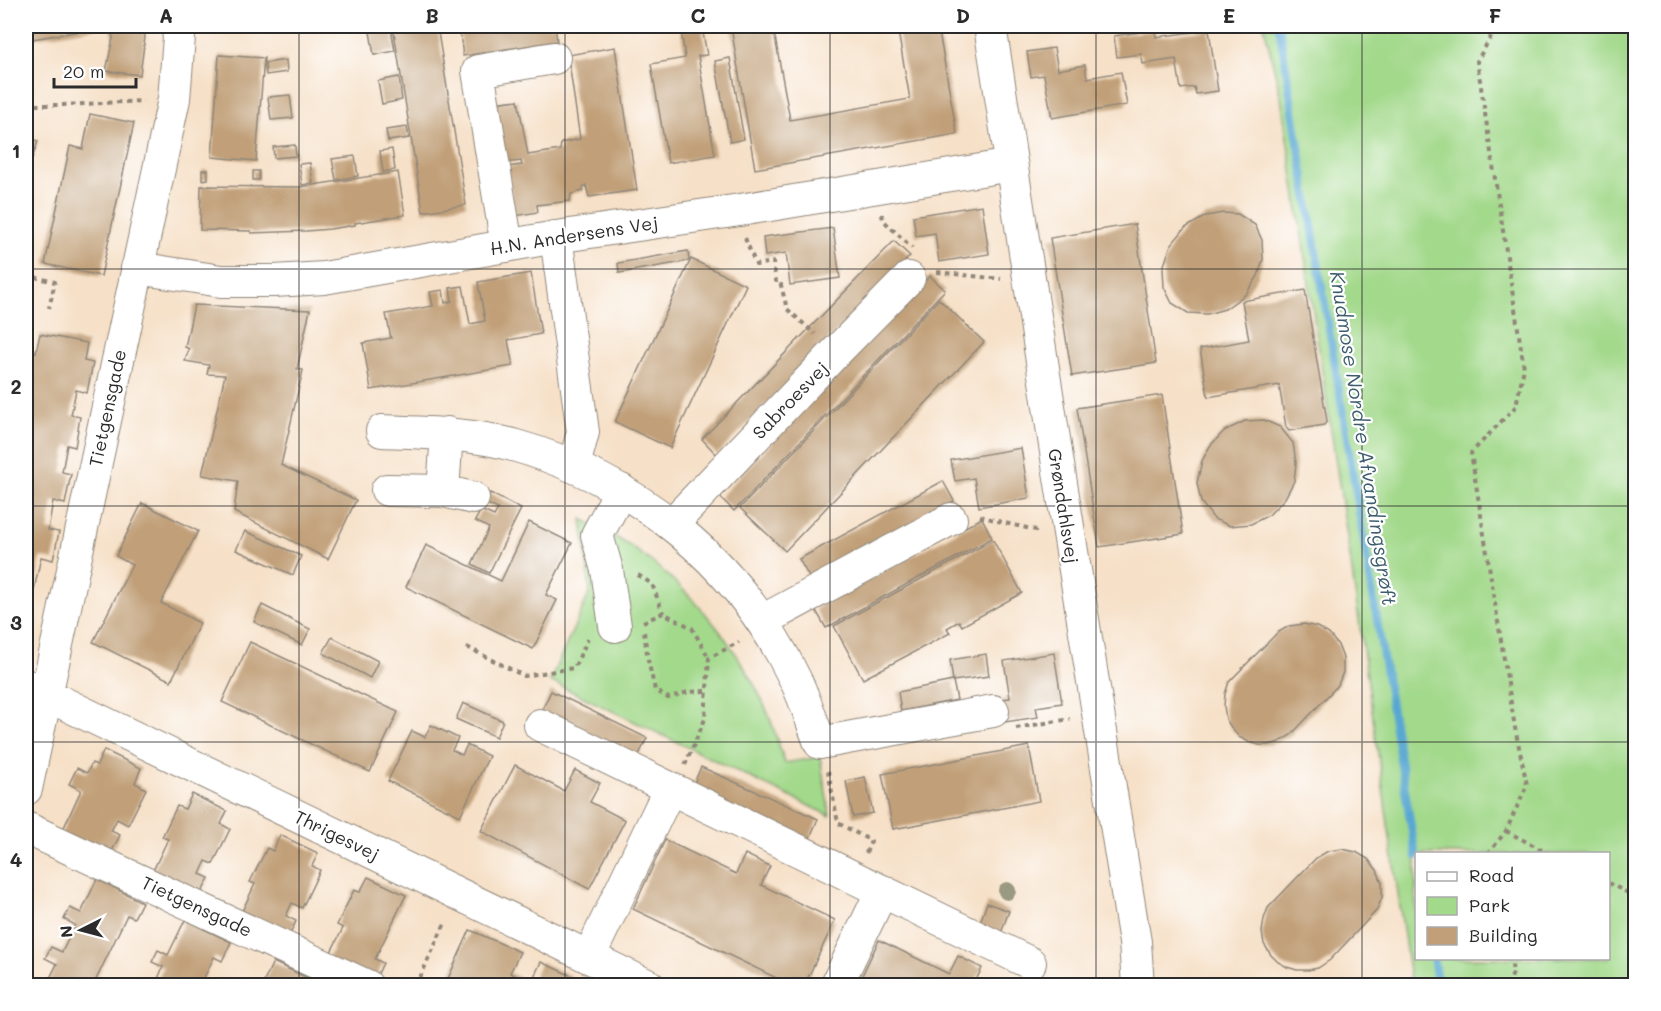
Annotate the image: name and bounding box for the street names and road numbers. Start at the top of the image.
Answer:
street label: H.N. Andersens Vej [488,210,660,260]
street label: Tietgensgade [83,347,131,469]
street label: Sabroesvej [747,356,833,444]
street label: Grøndahlsvej [1043,447,1085,565]
street label: Thrigesvej [291,804,383,866]
street label: Tietgensgade [138,870,256,942]

